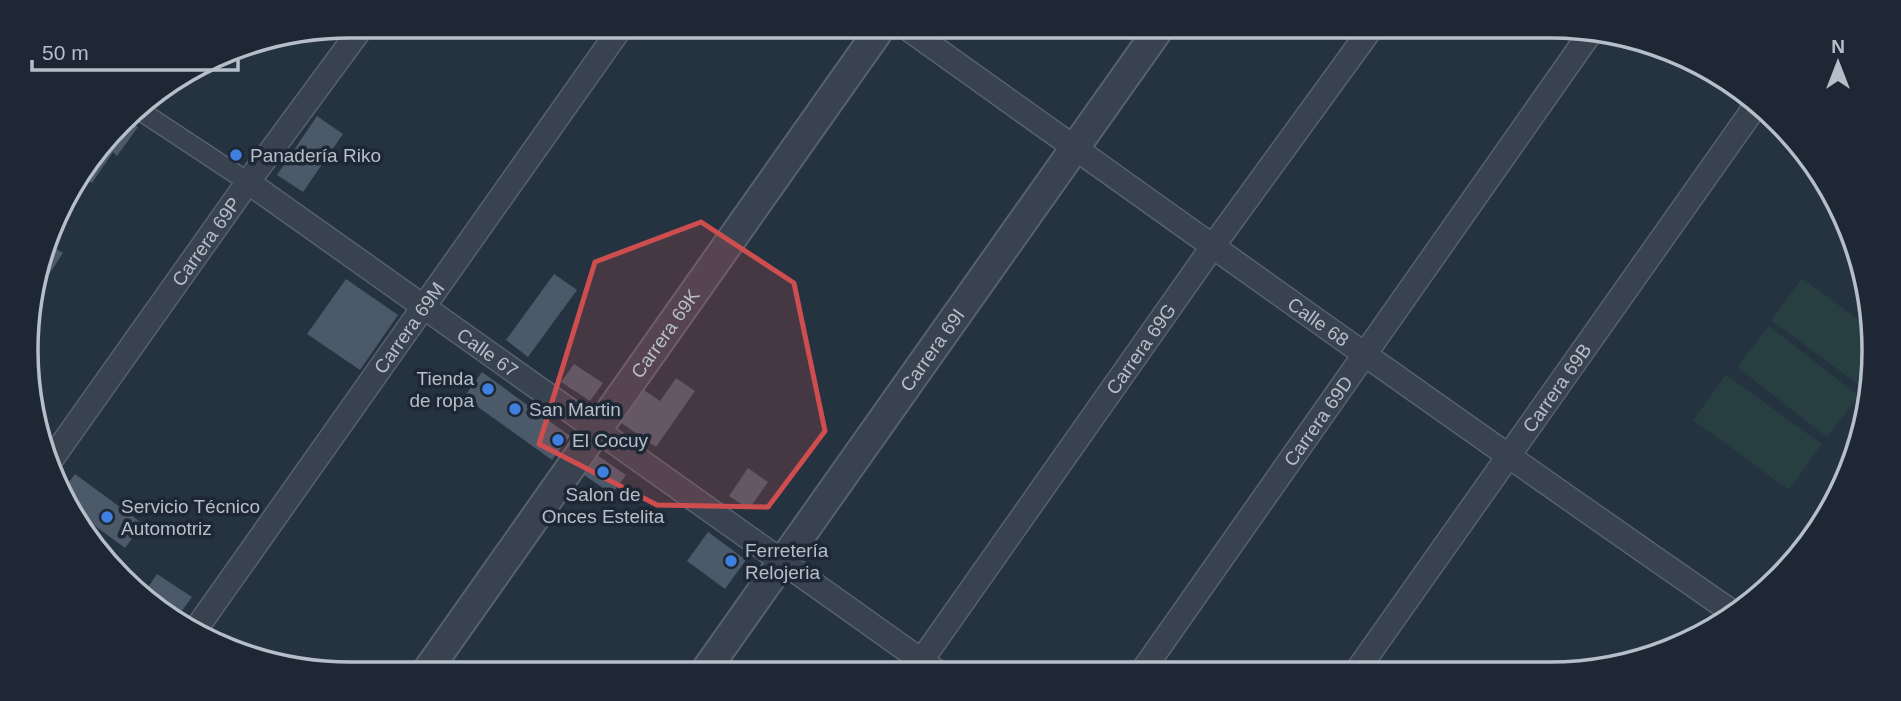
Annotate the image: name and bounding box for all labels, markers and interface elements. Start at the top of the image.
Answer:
scale bar [32,28,238,72]
north arrow [1803,28,1873,98]
text: N [1831,36,1845,57]
text: 50 m [42,41,89,64]
place label: Panadería Riko [250,145,381,166]
marker: Panadería Riko [228,147,244,163]
street label: Carrera 69P [167,193,244,290]
street label: Carrera 69M [370,278,448,377]
street label: Carrera 69K [627,285,704,382]
street label: Calle 68 [1284,293,1353,350]
street label: Carrera 69G [1102,300,1180,398]
street label: Carrera 69I [896,304,968,395]
street label: Calle 67 [453,324,522,381]
street label: Carrera 69B [1518,339,1595,436]
place label: Tienda de ropa [410,368,474,411]
street label: Carrera 69D [1279,372,1357,470]
marker: Tienda de ropa [480,381,496,397]
place label: San Martin [529,399,621,420]
marker: San Martin [507,401,523,417]
place label: El Cocuy [572,430,649,451]
marker: El Cocuy [550,432,566,448]
marker: Salon de Onces Estelita [595,464,611,480]
place label: Salon de Onces Estelita [542,484,665,527]
place label: Servicio Técnico Automotriz [121,496,260,539]
marker: Servicio Técnico Automotriz [99,509,115,525]
place label: Ferretería Relojeria [745,540,829,583]
marker: Ferretería Relojeria [723,553,739,569]

